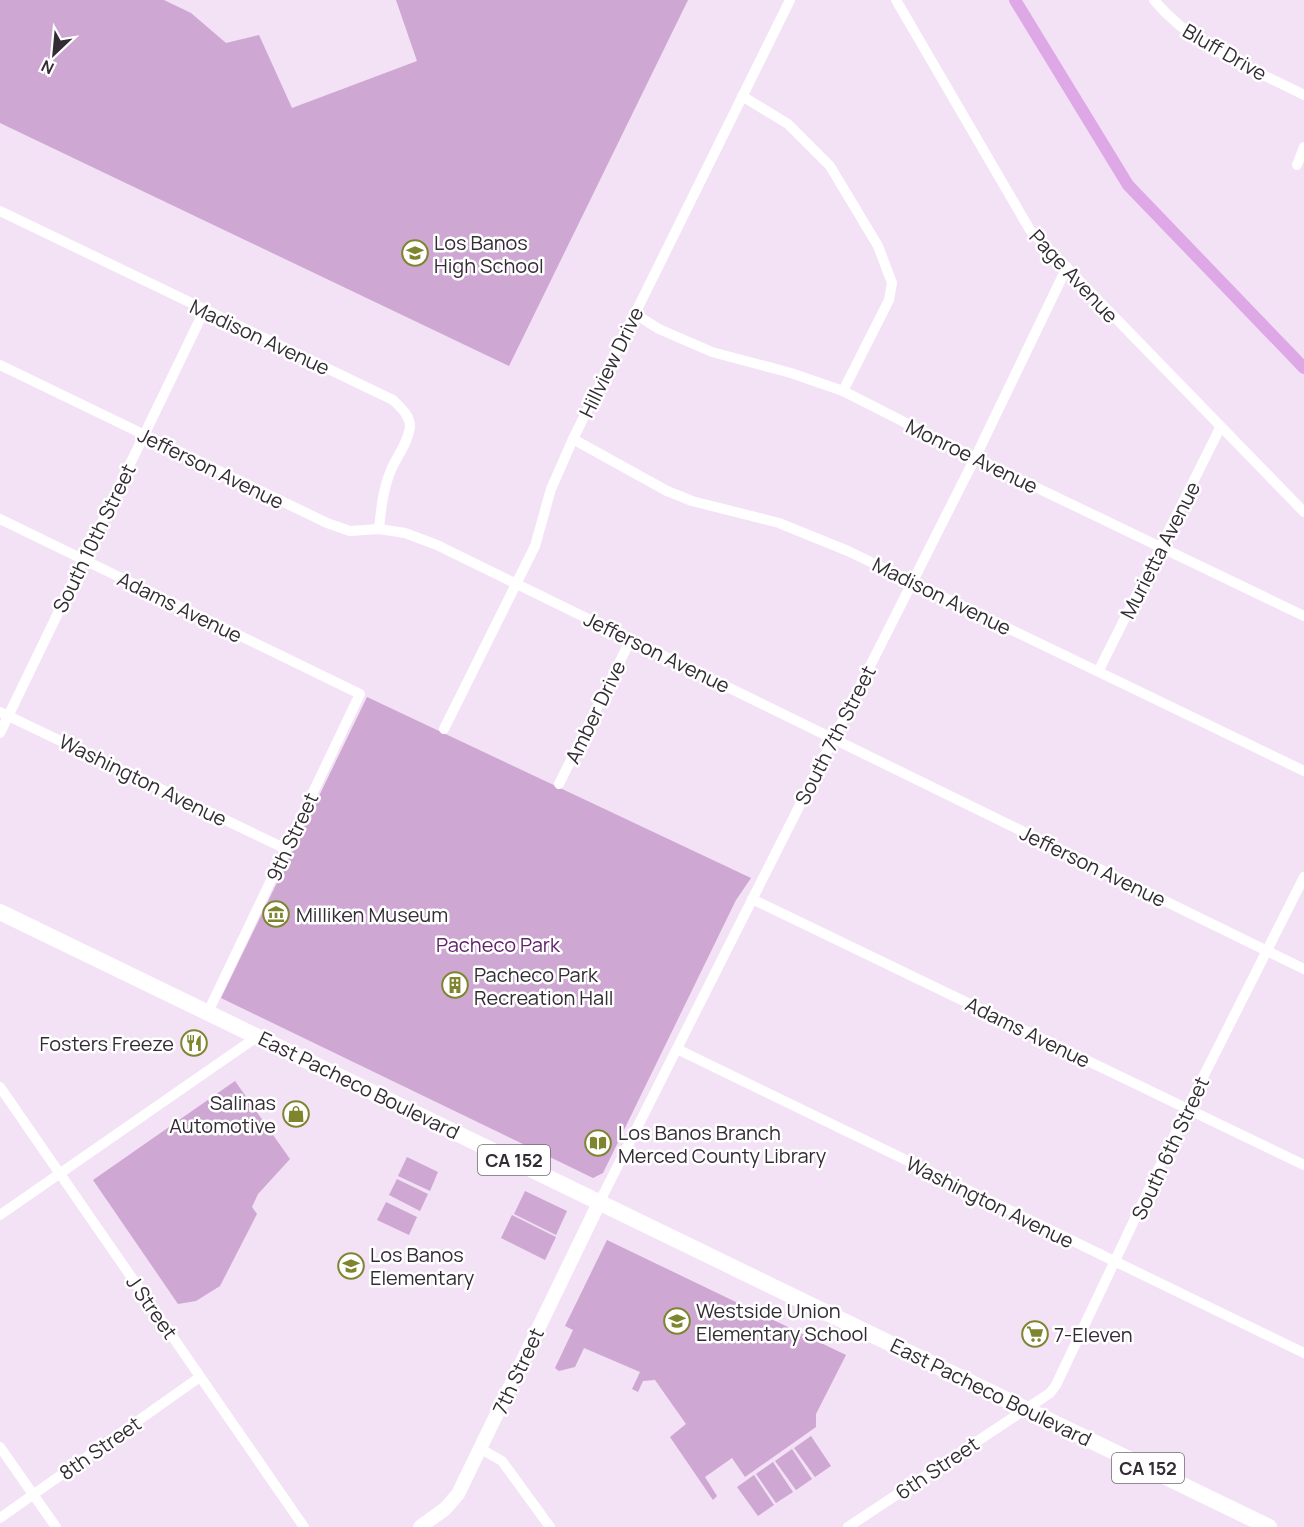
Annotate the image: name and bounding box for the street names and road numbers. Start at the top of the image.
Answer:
street label: Bluff Drive [1178,17,1272,87]
street label: Page Avenue [1024,223,1124,329]
street label: Madison Avenue [186,293,334,381]
street label: Hillview Drive [573,302,649,422]
street label: Monroe Avenue [902,412,1042,500]
street label: Jefferson Avenue [134,421,288,515]
street label: South 10th Street [46,459,142,617]
street label: Murietta Avenue [1114,477,1206,623]
street label: Madison Avenue [868,551,1016,641]
street label: Adams Avenue [113,565,247,649]
street label: Jefferson Avenue [580,605,734,699]
street label: Amber Drive [559,656,631,768]
street label: South 7th Street [788,661,882,809]
street label: Washington Avenue [55,728,231,832]
street label: 9th Street [260,788,324,886]
street label: Jefferson Avenue [1016,819,1170,913]
street label: Adams Avenue [961,990,1095,1074]
street label: East Pacheco Boulevard [254,1025,464,1145]
street label: South 6th Street [1125,1072,1215,1224]
road number: CA 152 [478,1145,550,1175]
street label: Washington Avenue [902,1150,1078,1254]
street label: J Street [120,1270,184,1344]
street label: 7th Street [486,1323,550,1419]
street label: East Pacheco Boulevard [886,1332,1096,1452]
street label: 8th Street [54,1410,146,1486]
street label: 6th Street [890,1430,984,1506]
road number: CA 152 [1112,1453,1184,1483]

